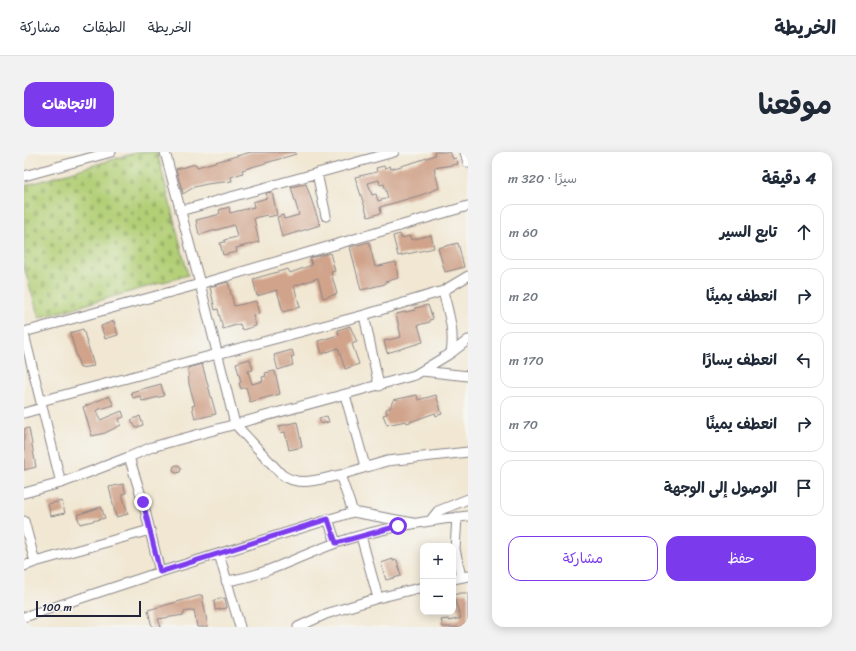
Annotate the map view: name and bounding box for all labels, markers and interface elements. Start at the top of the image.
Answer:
text: الخريطة [774,11,836,44]
text: مشاركة [20,15,60,40]
text: الطبقات [82,15,126,40]
text: الخريطة [148,15,191,40]
text: موقعنا [758,80,832,129]
button: الاتجاهات [24,82,114,127]
text: 4 دقيقة [762,163,816,193]
text: سيرًا · 320 m [508,167,577,190]
text: تابع السير [720,219,777,245]
text: 60 m [509,221,538,244]
icon: ahead [793,221,815,243]
text: انعطف يمينًا [706,283,777,309]
text: 20 m [509,285,538,308]
icon: right [793,285,815,307]
text: انعطف يسارًا [702,347,777,373]
text: 170 m [509,349,544,372]
icon: left [793,349,815,371]
text: انعطف يمينًا [706,411,777,437]
text: 70 m [509,413,538,436]
icon: right [793,413,815,435]
text: الوصول إلى الوجهة [664,475,777,501]
icon: arrive [793,477,815,499]
route end [134,493,152,511]
route start [389,517,407,535]
button: مشاركة [508,536,658,581]
button: حفظ [666,536,816,581]
map controls [420,543,456,615]
button: + [420,543,456,579]
button: − [420,579,456,615]
text: 100 m [42,598,72,617]
scale bar [36,599,141,618]

